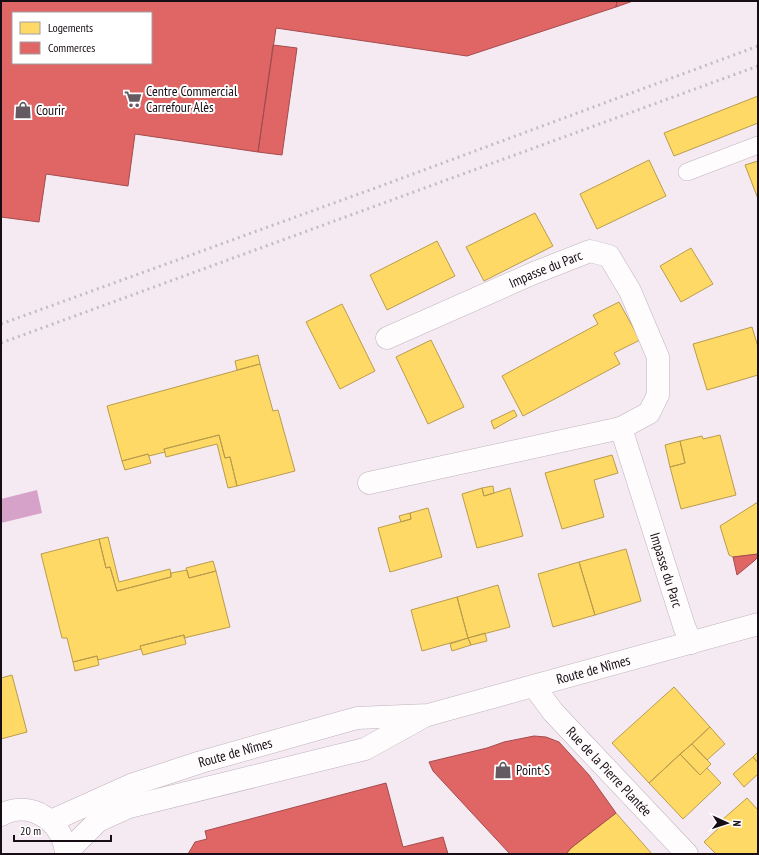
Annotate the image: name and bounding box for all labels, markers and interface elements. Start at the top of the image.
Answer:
legend [12,12,152,64]
text: Logements [48,20,93,35]
text: Commerces [48,40,95,55]
place label: Centre Commercial Carrefour Alès [146,82,238,116]
supermarket icon: Centre Commercial Carrefour Alès [123,89,143,109]
shop icon: Courir [13,100,33,120]
place label: Courir [36,101,65,119]
street label: Impasse du Parc [506,246,585,292]
street label: Impasse du Parc [646,530,687,610]
street label: Route de Nîmes [554,651,633,688]
street label: Rue de la Pierre Plantée [563,723,656,820]
street label: Route de Nîmes [196,733,274,771]
shop icon: Point S [493,760,513,780]
place label: Point S [516,761,550,779]
north arrow [707,803,747,843]
scale bar [14,817,111,843]
text: N [730,820,744,827]
text: 20 m [20,823,41,838]

